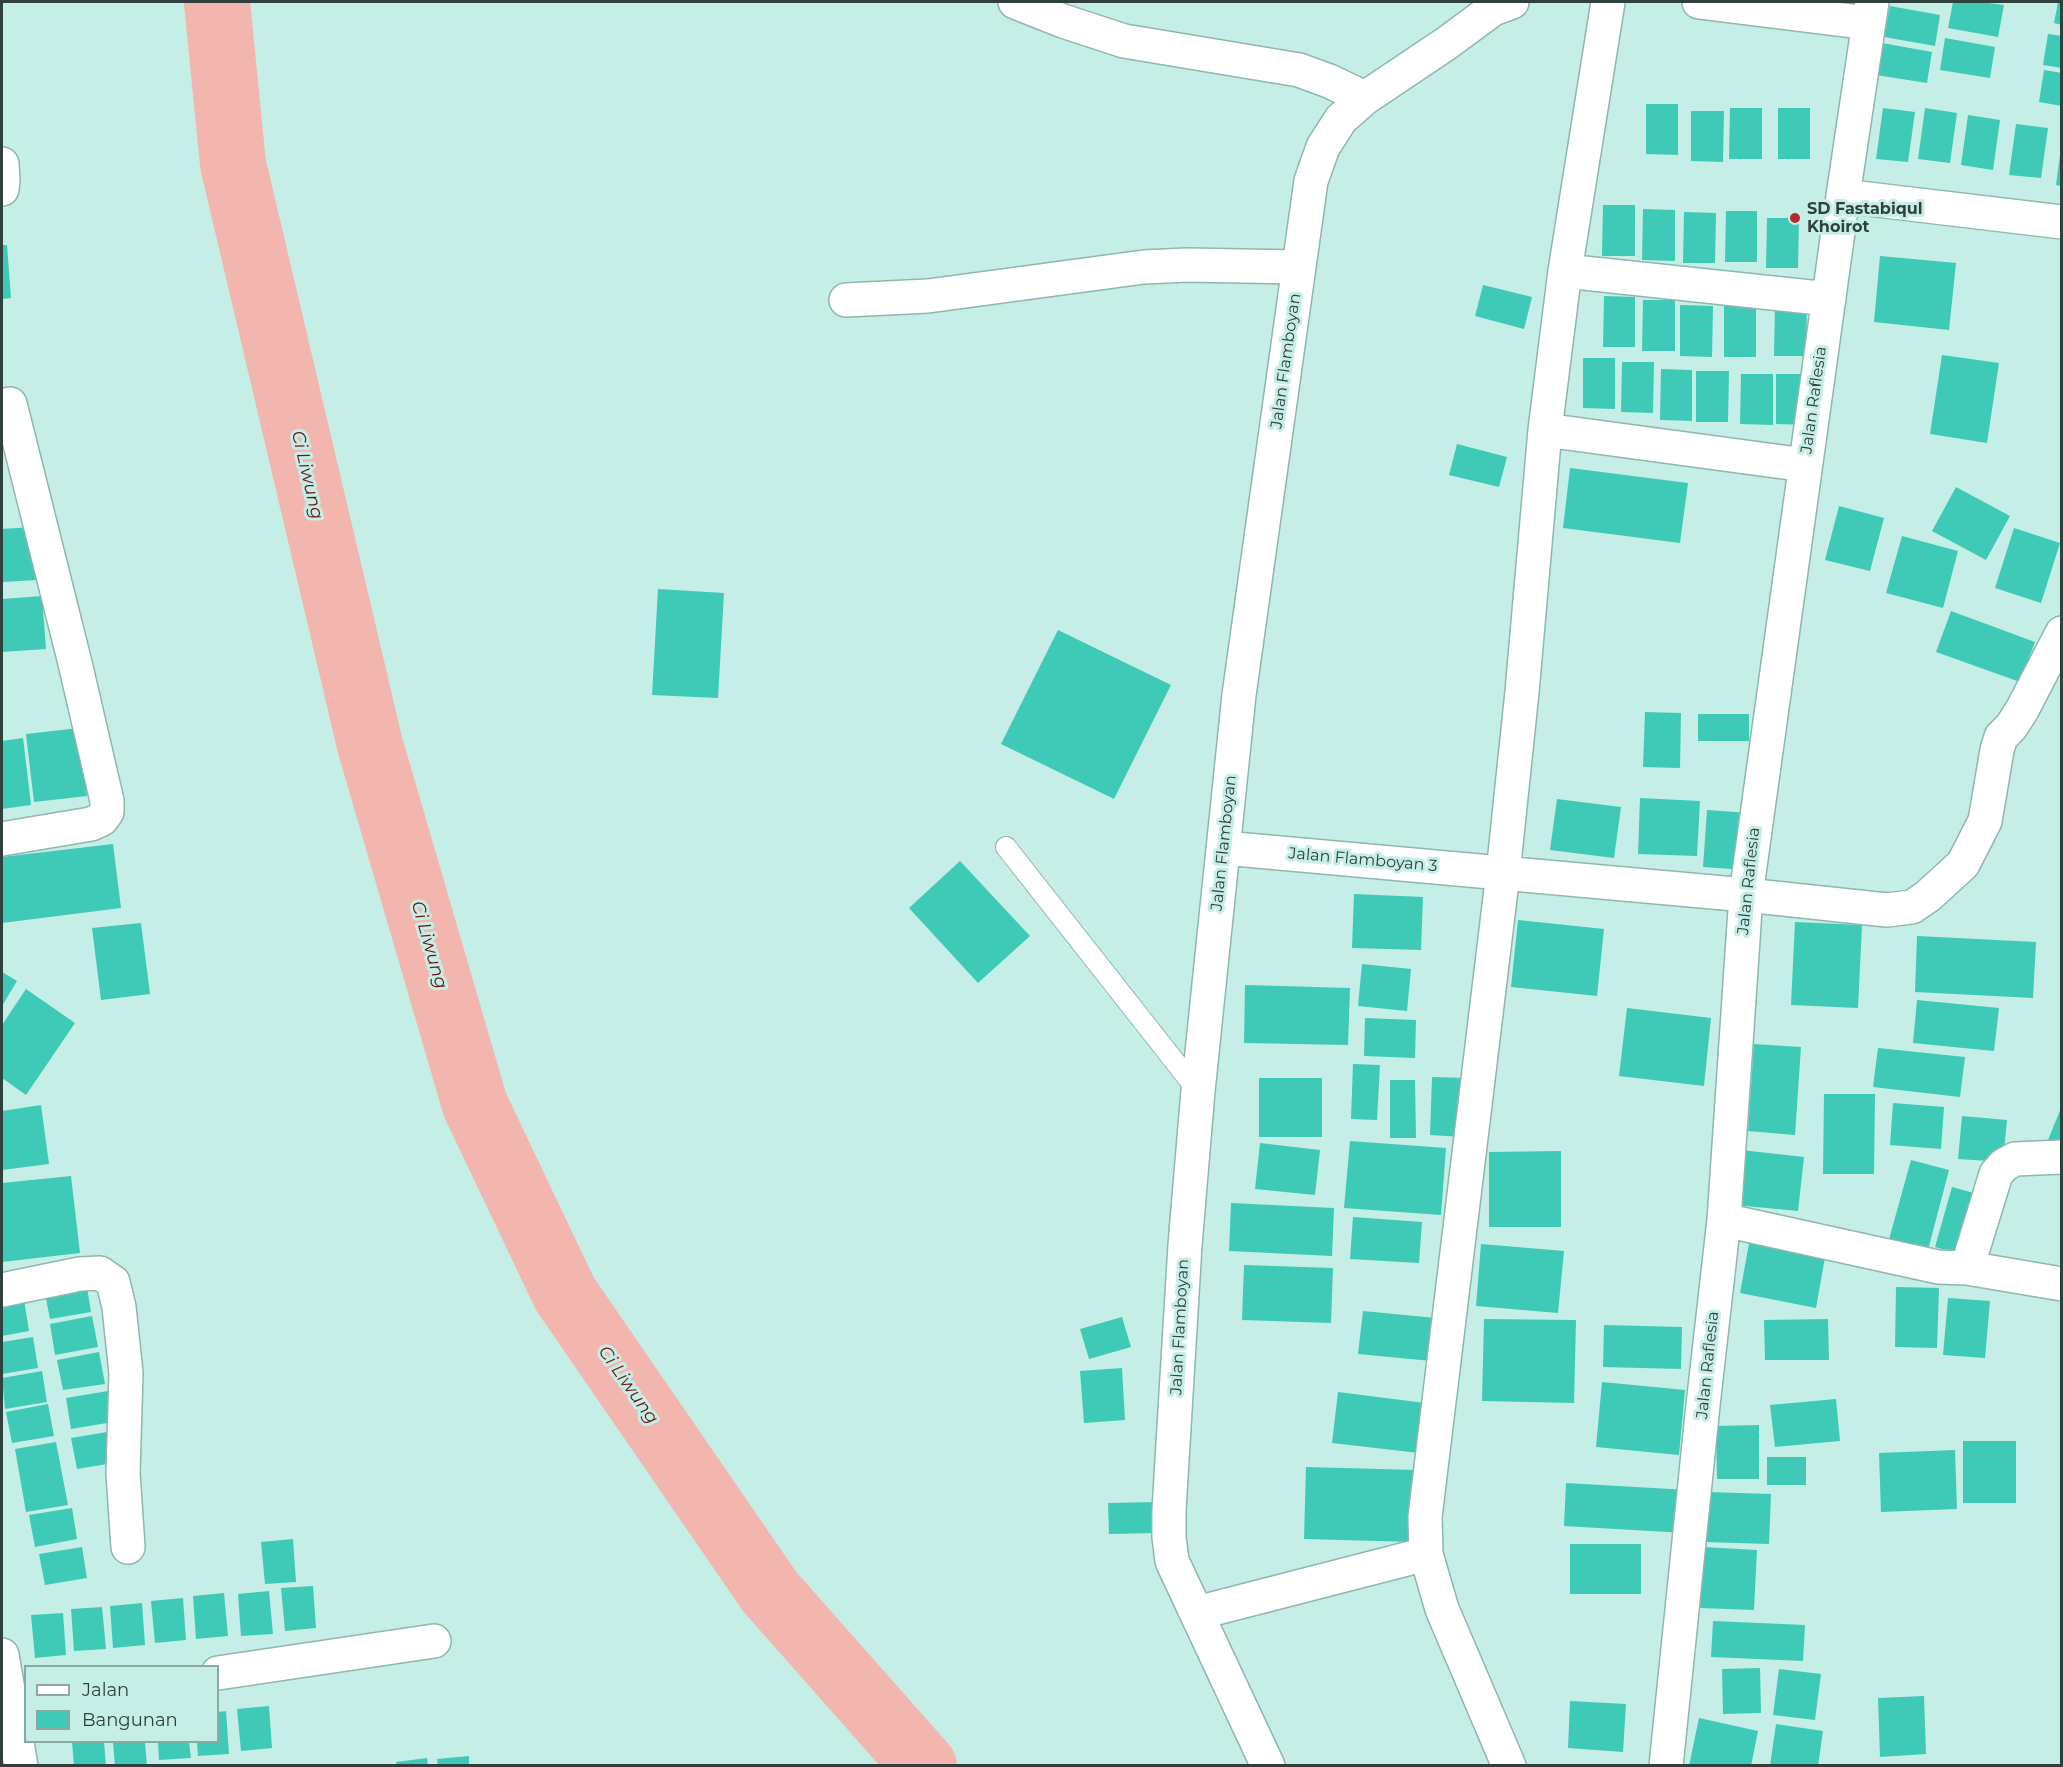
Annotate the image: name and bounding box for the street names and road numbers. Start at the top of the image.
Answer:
street label: Jalan Flamboyan [1267,292,1305,430]
street label: Jalan Raflesia [1797,345,1831,455]
street label: Jalan Flamboyan [1207,774,1241,912]
street label: Jalan Raflesia [1734,826,1764,936]
street label: Jalan Flamboyan 3 [1288,844,1438,876]
street label: Jalan Flamboyan [1167,1258,1193,1396]
street label: Jalan Raflesia [1693,1310,1723,1420]

